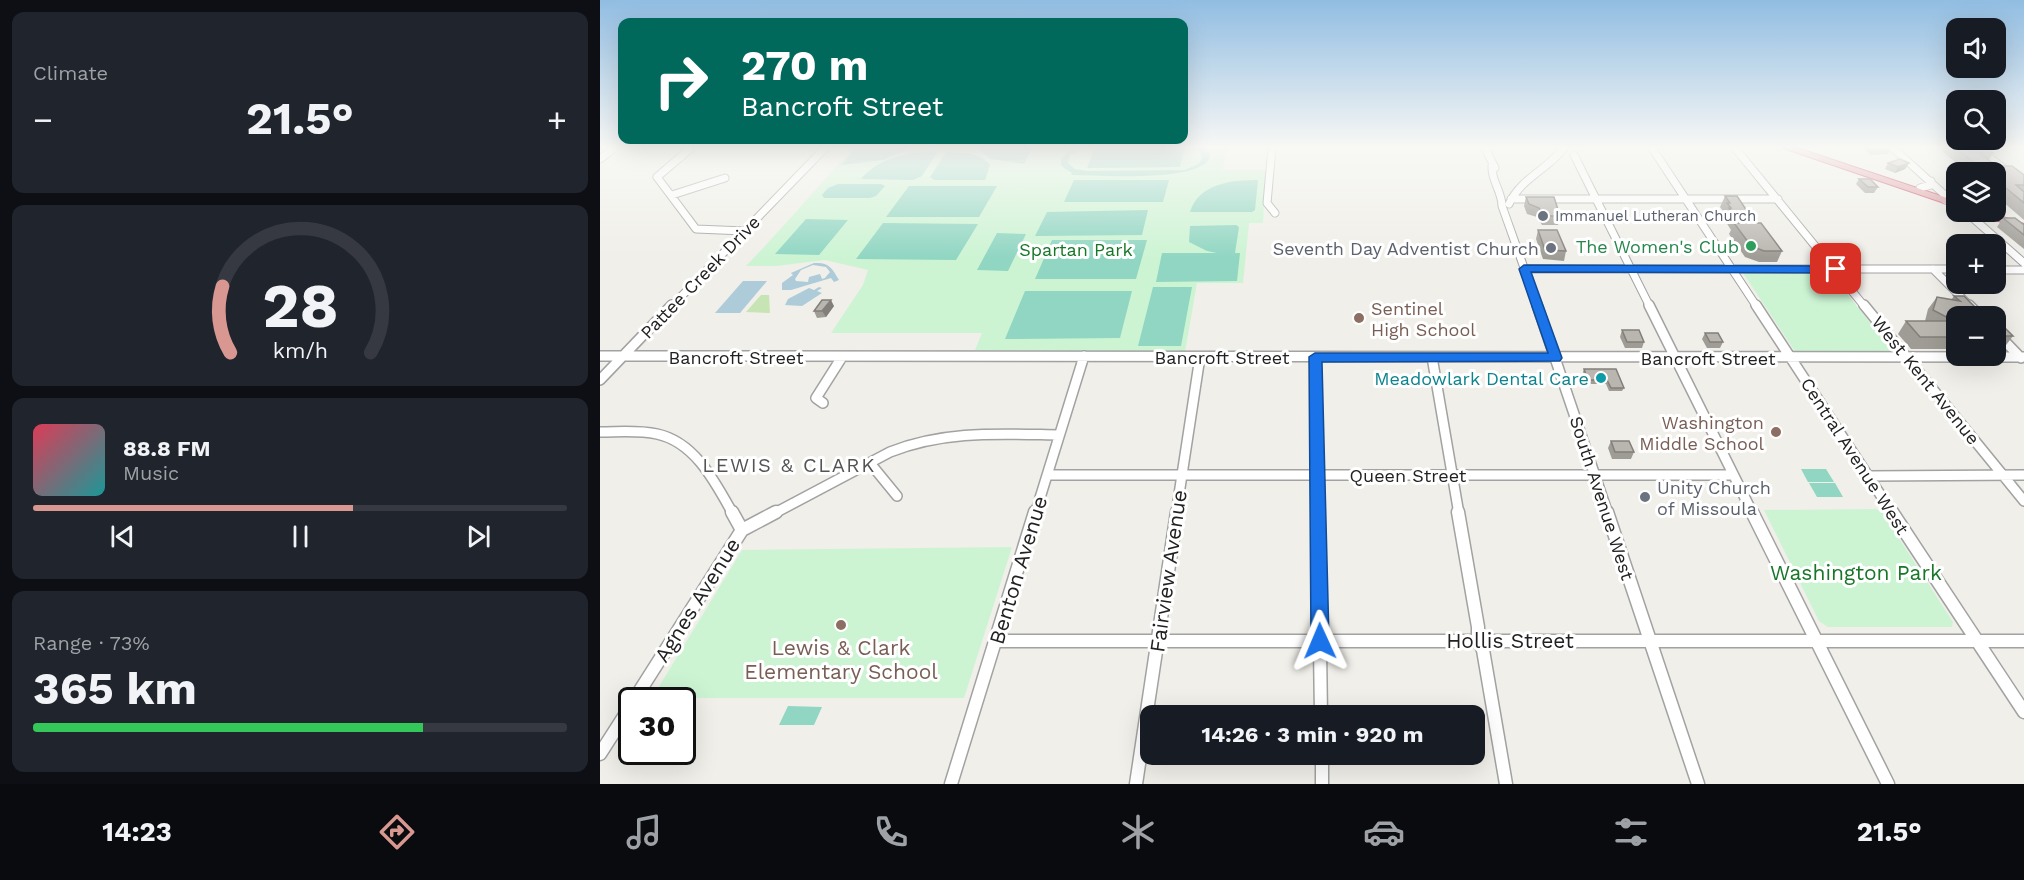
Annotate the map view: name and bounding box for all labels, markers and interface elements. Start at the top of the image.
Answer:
map controls [1946,18,2006,366]
button: sound [1946,18,2006,78]
text: 270 m [741,41,868,90]
icon: right [642,42,720,120]
text: Climate [33,61,108,85]
button: search [1946,90,2006,150]
text: Bancroft Street [741,91,943,123]
text: 21.5° [246,92,354,145]
text: − [33,100,53,139]
text: + [547,100,567,139]
button: layers [1946,162,2006,222]
place label: Immanuel Lutheran Church [1555,207,1756,225]
marker: Immanuel Lutheran Church [1536,209,1550,223]
street label: Pattee Creek Drive [636,211,764,343]
button: + [1946,234,2006,294]
place label: The Women's Club [1576,236,1739,257]
place label: Seventh Day Adventist Church [1273,238,1539,259]
park label: Spartan Park [1019,239,1133,260]
marker: The Women's Club [1744,239,1758,253]
marker: Seventh Day Adventist Church [1544,241,1558,255]
pin [1810,243,1861,294]
icon: arrive [1819,252,1852,285]
text: 28 [262,269,338,342]
place label: Sentinel High School [1371,298,1476,340]
button: − [1946,306,2006,366]
marker: Sentinel High School [1352,311,1366,325]
street label: West Kent Avenue [1868,311,1984,449]
text: km/h [272,338,328,363]
street label: Bancroft Street [669,347,804,368]
street label: Bancroft Street [1155,347,1290,368]
street label: Bancroft Street [1641,348,1776,369]
place label: Meadowlark Dental Care [1374,368,1589,389]
marker: Meadowlark Dental Care [1594,371,1608,385]
street label: Central Avenue West [1797,374,1914,539]
place label: Washington Middle School [1639,412,1764,454]
street label: South Avenue West [1566,413,1639,583]
marker: Washington Middle School [1769,425,1783,439]
text: 88.8 FM [123,436,211,461]
district label: LEWIS & CLARK [702,453,876,477]
text: Music [123,461,179,485]
street label: Queen Street [1350,465,1467,486]
place label: Unity Church of Missoula [1657,477,1771,519]
street label: Fairview Avenue [1144,488,1192,654]
marker: Unity Church of Missoula [1638,490,1652,504]
street label: Benton Avenue [984,493,1052,647]
icon: previous [106,520,139,553]
icon: pause [284,520,317,553]
icon: next [462,520,495,553]
street label: Agnes Avenue [649,533,745,667]
park label: Washington Park [1770,560,1942,585]
position arrow [1288,609,1352,673]
marker: Lewis & Clark Elementary School [834,618,848,632]
street label: Hollis Street [1446,628,1574,653]
text: Range · 73% [33,631,150,655]
place label: Lewis & Clark Elementary School [744,635,938,684]
text: 365 km [33,662,197,715]
speed limit sign: 30 [618,687,696,765]
text: 14:26 · 3 min · 920 m [1201,722,1424,747]
icon: directions [376,811,418,853]
icon: music [623,811,665,853]
icon: phone [870,811,912,853]
icon: climate [1117,811,1159,853]
icon: car [1363,811,1405,853]
icon: filters [1610,811,1652,853]
text: 14:23 [102,816,172,848]
text: 21.5° [1857,816,1922,848]

